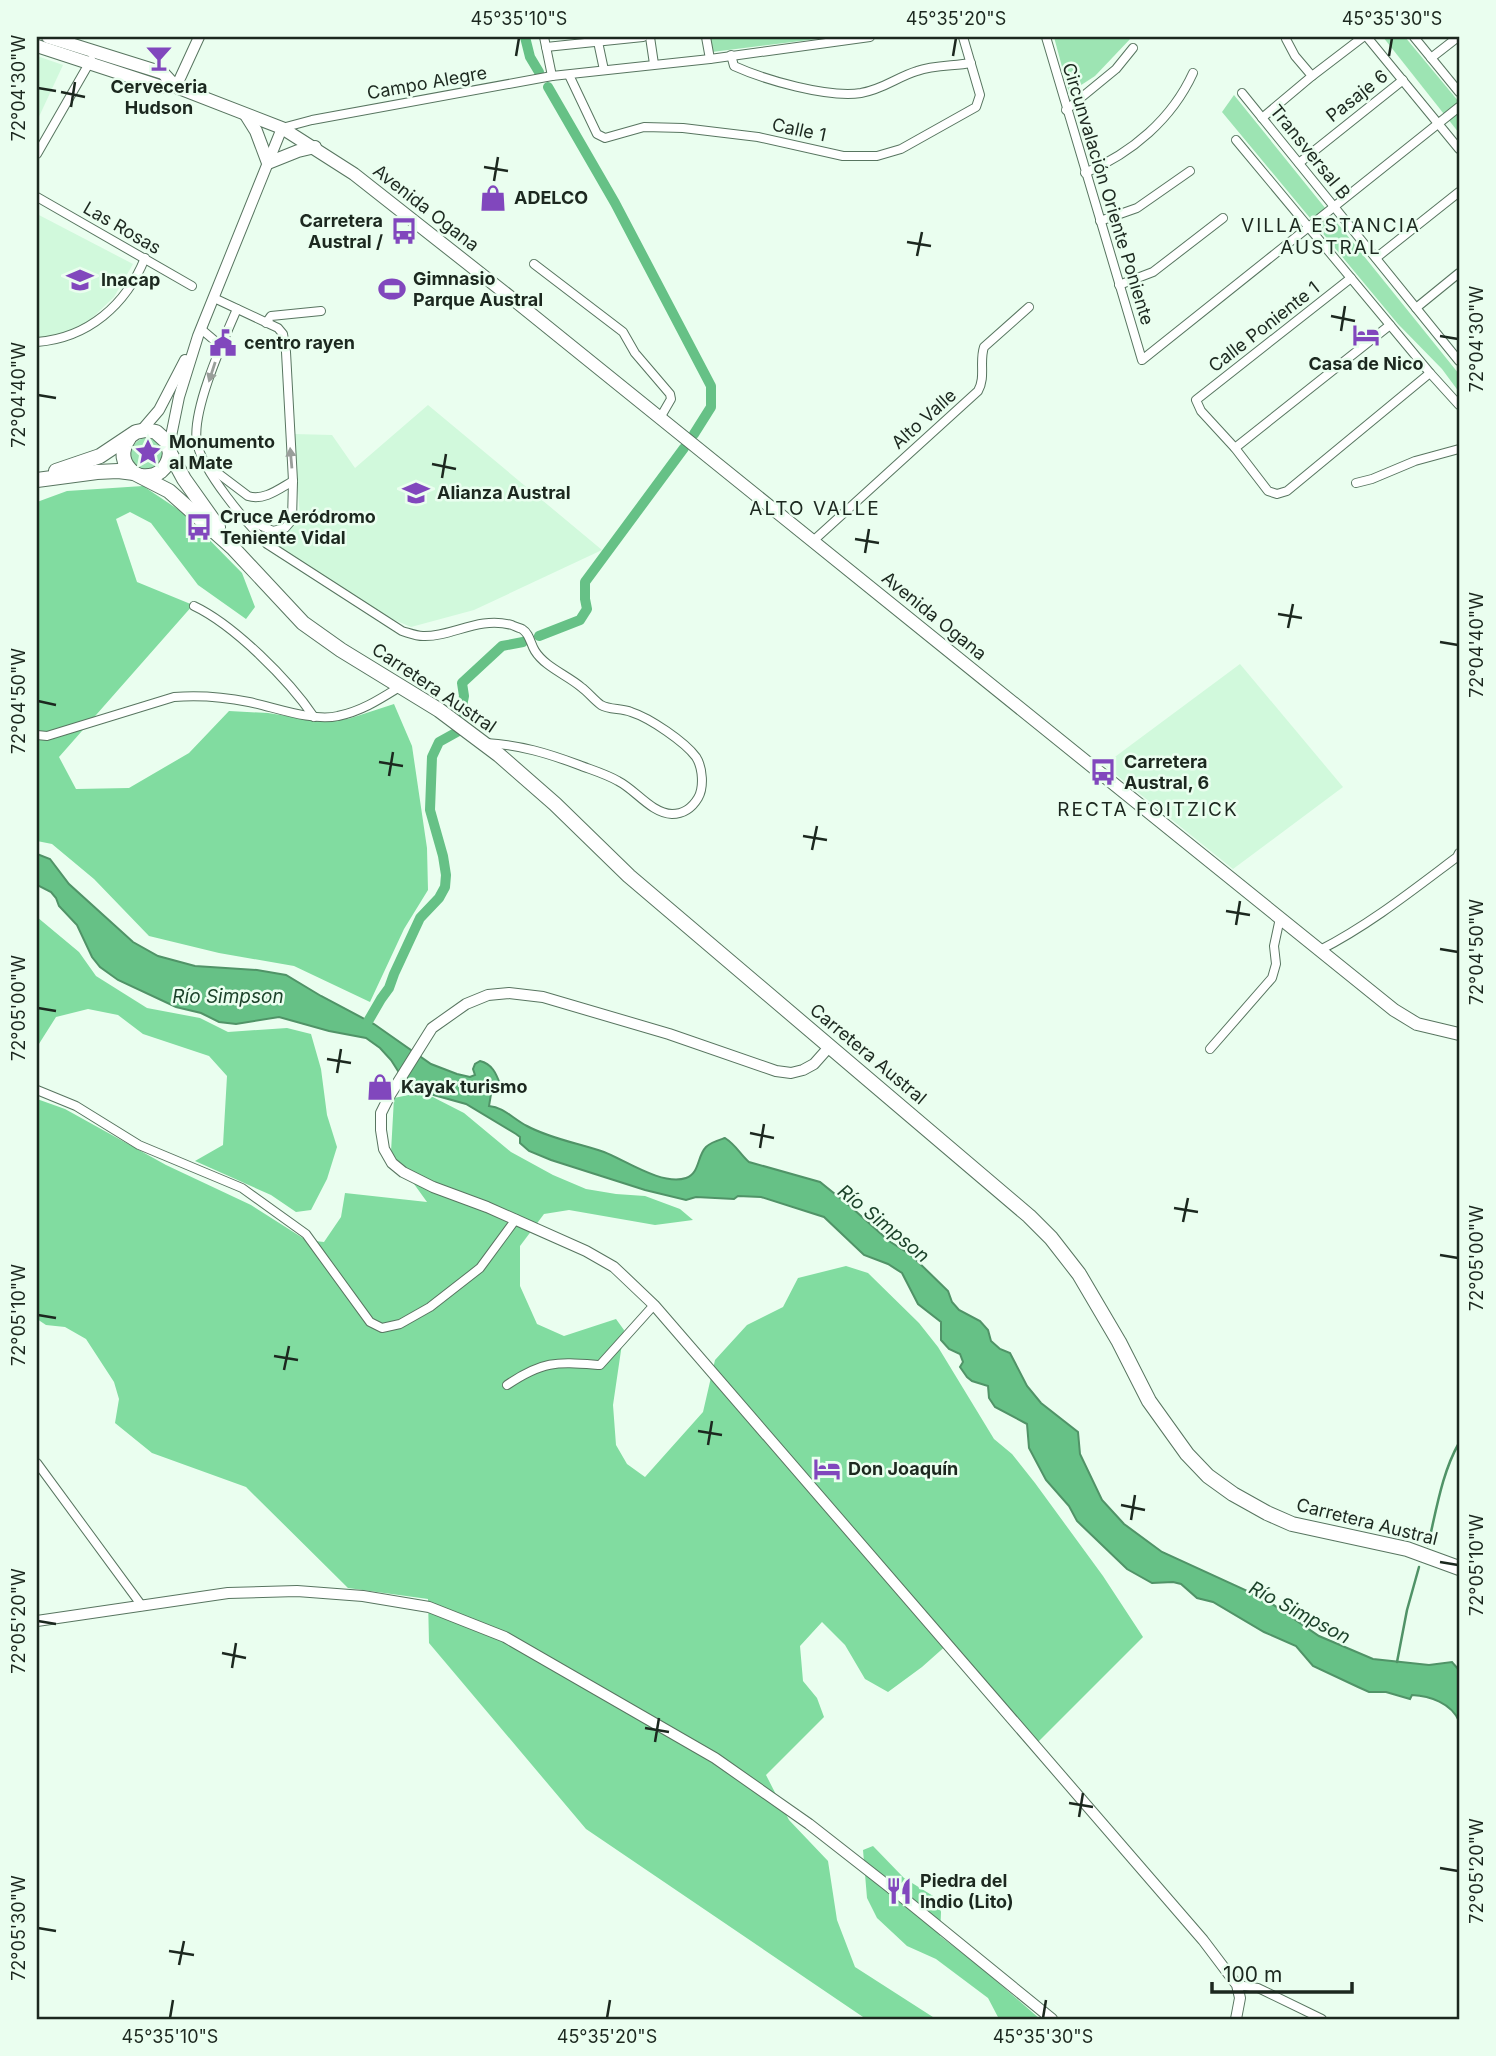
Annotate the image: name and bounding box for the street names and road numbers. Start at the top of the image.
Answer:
street label: Circunvalación Oriente Poniente [1059,60,1158,328]
street label: Campo Alegre [365,62,488,103]
street label: Pasaje 6 [1322,65,1392,126]
street label: Transversal B [1266,100,1355,203]
street label: Calle 1 [770,114,828,145]
street label: Avenida Ogana [369,160,483,255]
street label: Las Rosas [80,197,165,258]
street label: Calle Poniente 1 [1204,277,1323,376]
street label: Alto Valle [887,384,960,453]
street label: Avenida Ogana [878,567,991,664]
street label: Carretera Austral [368,638,500,737]
street label: Carretera Austral [806,999,931,1108]
street label: Carretera Austral [1294,1494,1440,1549]

